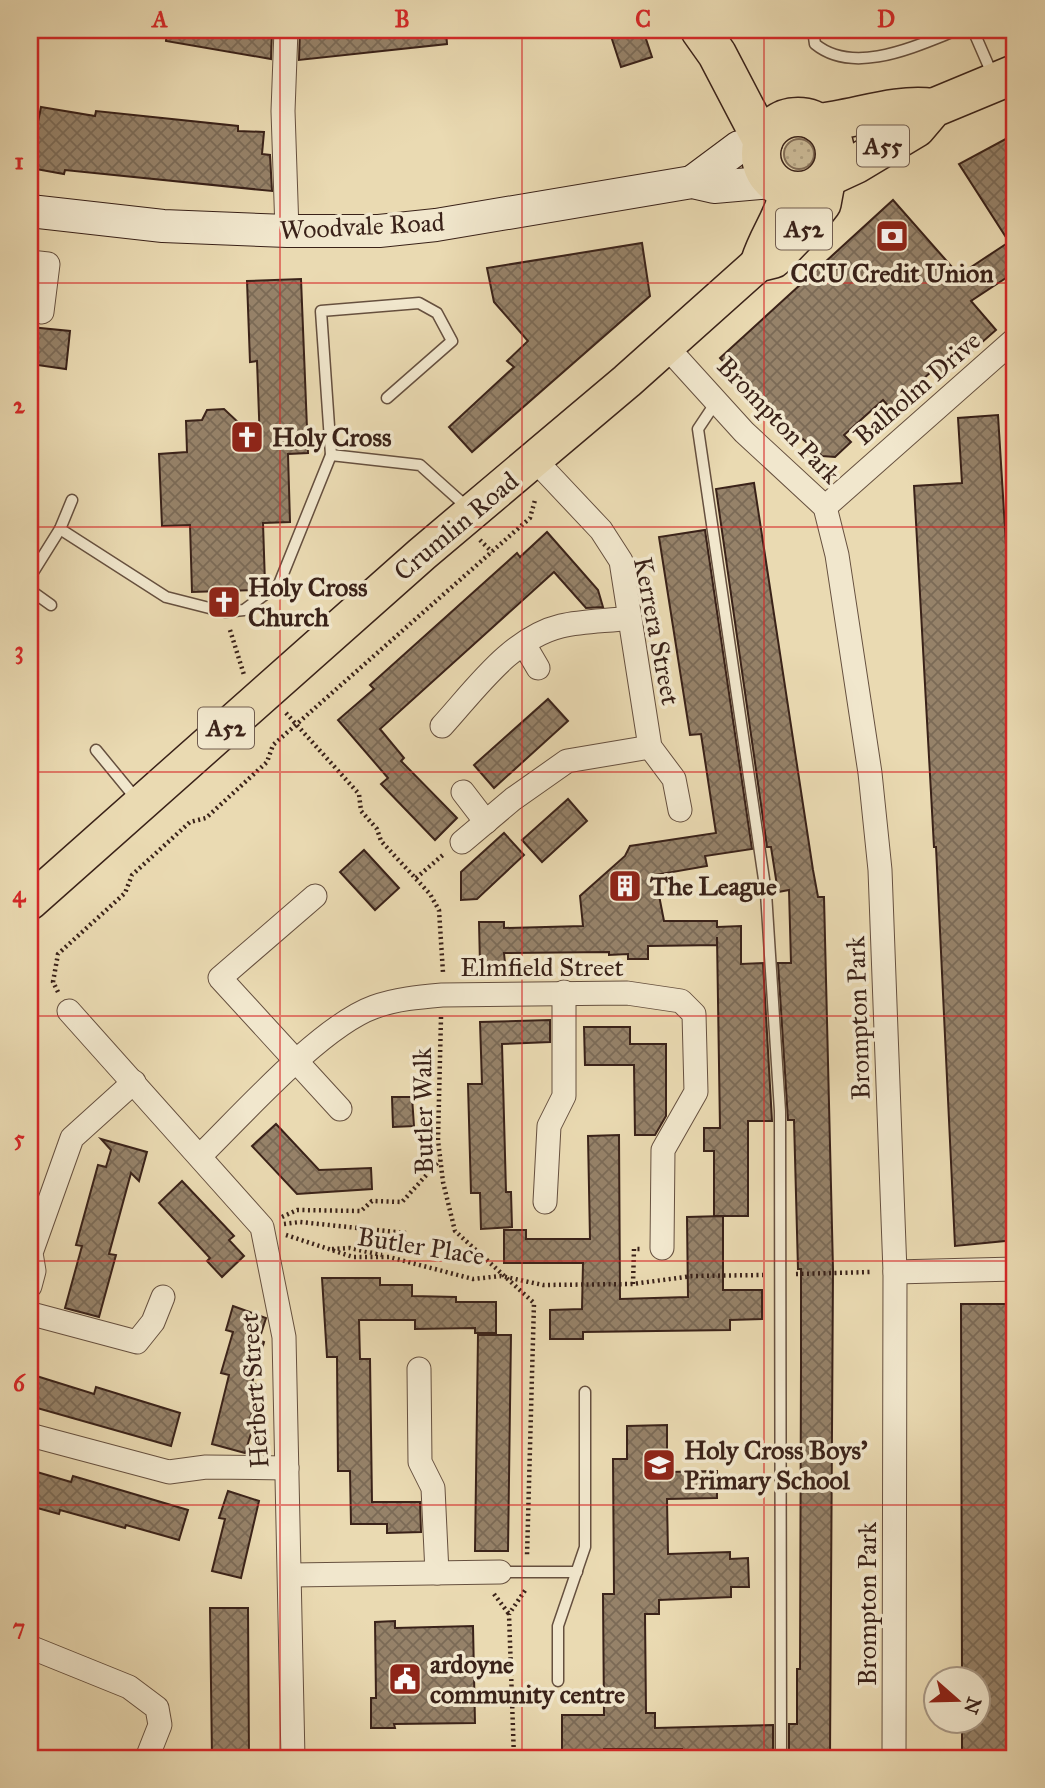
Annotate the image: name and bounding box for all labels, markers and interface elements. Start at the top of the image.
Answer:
text: A [150,5,168,33]
text: B [394,5,410,33]
text: C [635,5,651,33]
text: D [877,5,895,33]
road number: A55 [857,126,909,166]
text: 1 [14,147,24,175]
street label: Woodvale Road [279,206,445,246]
road number: A52 [776,209,832,250]
bank icon: CCU Credit Union [873,217,911,255]
place label: CCU Credit Union [791,257,993,289]
street label: Balholm Drive [847,324,987,452]
street label: Brompton Park [711,350,848,491]
text: 2 [13,391,25,419]
church icon: Holy Cross [228,418,266,456]
place label: Holy Cross [272,421,392,453]
street label: Crumlin Road [387,465,525,587]
street label: Kerrera Street [627,554,687,708]
place label: Holy Cross Church [248,571,368,633]
church icon: Holy Cross Church [205,583,243,621]
text: 3 [14,636,24,665]
road number: A52 [198,708,254,748]
building icon: The League [606,867,644,905]
place label: The League [649,870,777,903]
text: 4 [13,880,27,908]
street label: Brompton Park [839,935,877,1100]
street label: Elmfield Street [460,951,624,983]
street label: Butler Walk [406,1046,440,1175]
text: 5 [14,1124,25,1152]
street label: Butler Place [355,1220,487,1272]
street label: Herbert Street [233,1312,275,1470]
text: 6 [13,1369,26,1397]
place label: Holy Cross Boys' Primary School [684,1434,868,1496]
school or university icon: Holy Cross Boys' Primary School [640,1446,678,1484]
street label: Brompton Park [851,1521,883,1686]
text: 7 [13,1613,25,1641]
place label: ardoyne community centre [430,1648,625,1710]
public building icon: ardoyne community centre [386,1660,424,1698]
north arrow [922,1666,992,1736]
text: N [959,1694,986,1717]

